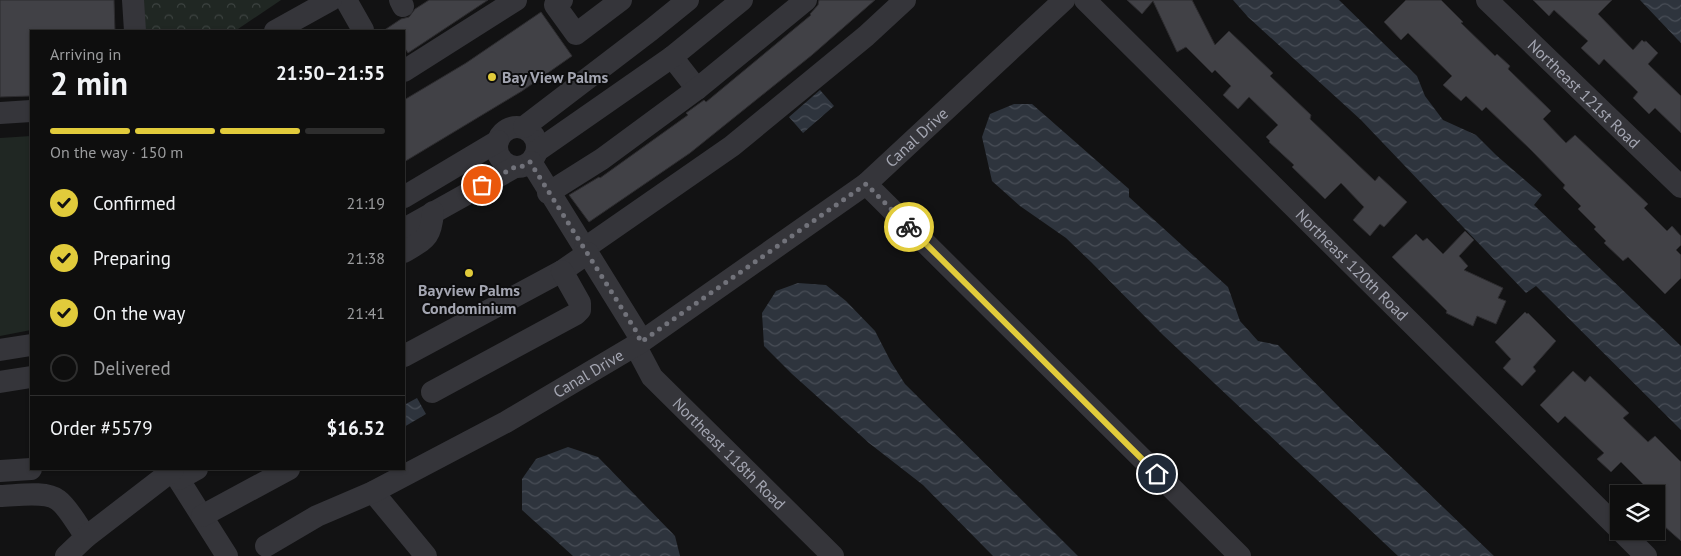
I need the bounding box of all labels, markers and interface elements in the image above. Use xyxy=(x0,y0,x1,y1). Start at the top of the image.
street label: Northeast 121st Road xyxy=(1524,35,1645,152)
text: Arriving in xyxy=(50,44,121,64)
text: 21:50–21:55 xyxy=(276,61,385,85)
text: 2 min xyxy=(50,62,128,104)
place label: Bay View Palms xyxy=(502,67,608,87)
marker: Bay View Palms xyxy=(486,71,498,83)
street label: Canal Drive xyxy=(881,103,952,171)
text: On the way · 150 m xyxy=(50,142,183,162)
pin xyxy=(461,164,503,206)
icon: bag xyxy=(468,171,496,199)
icon: check xyxy=(50,189,78,217)
text: Confirmed xyxy=(93,191,176,215)
text: 21:19 xyxy=(347,193,385,213)
courier xyxy=(884,202,934,252)
street label: Northeast 120th Road xyxy=(1292,205,1413,325)
icon: bike xyxy=(895,213,923,241)
icon: check xyxy=(50,244,78,272)
text: Preparing xyxy=(93,246,171,270)
text: 21:38 xyxy=(347,248,385,268)
marker: Bayview Palms Condominium xyxy=(463,267,475,279)
place label: Bayview Palms Condominium xyxy=(418,280,520,318)
icon: check xyxy=(50,299,78,327)
text: On the way xyxy=(93,301,185,325)
text: 21:41 xyxy=(347,303,385,323)
street label: Canal Drive xyxy=(549,345,627,402)
text: Delivered xyxy=(93,356,171,380)
street label: Northeast 118th Road xyxy=(669,393,790,514)
text: Order #5579 xyxy=(50,416,153,440)
text: $16.52 xyxy=(326,416,385,440)
pin xyxy=(1136,453,1178,495)
icon: home xyxy=(1143,460,1171,488)
map controls xyxy=(1610,485,1665,540)
button: layers xyxy=(1610,485,1665,540)

